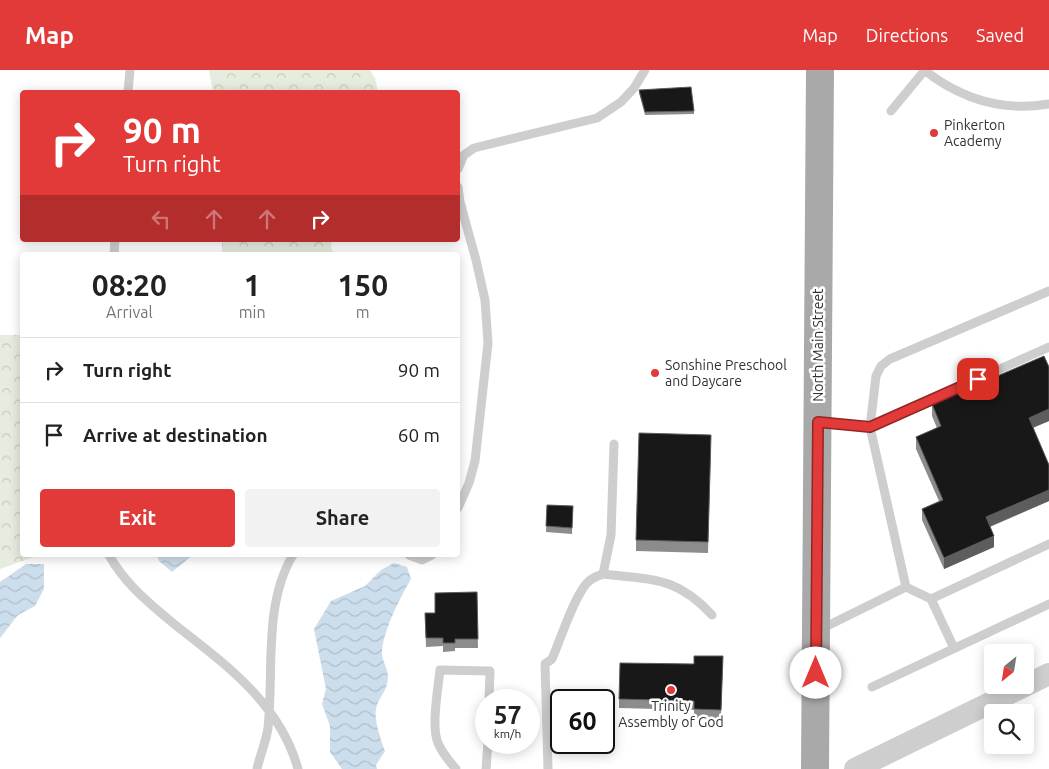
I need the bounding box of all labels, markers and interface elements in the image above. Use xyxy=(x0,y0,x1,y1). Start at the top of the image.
text: Map xyxy=(25,22,74,49)
text: Map xyxy=(802,25,838,45)
text: Directions xyxy=(866,25,948,45)
text: Saved xyxy=(976,25,1024,45)
icon: right xyxy=(40,110,105,175)
text: 90 m xyxy=(123,110,201,150)
place label: Pinkerton Academy xyxy=(944,117,1005,149)
marker: Pinkerton Academy xyxy=(928,127,940,139)
text: Turn right xyxy=(123,151,221,176)
icon: left xyxy=(147,205,175,233)
icon: ahead xyxy=(200,205,228,233)
icon: ahead xyxy=(253,205,281,233)
icon: right xyxy=(306,205,334,233)
text: 08:20 xyxy=(92,268,167,302)
text: 1 xyxy=(244,268,261,302)
text: 150 xyxy=(337,268,388,302)
street label: North Main Street xyxy=(810,288,826,402)
text: Arrival xyxy=(106,303,153,321)
text: min xyxy=(239,303,266,321)
text: m xyxy=(356,303,370,321)
icon: right xyxy=(40,356,68,384)
place label: Sonshine Preschool and Daycare xyxy=(665,357,787,389)
pin xyxy=(957,358,999,400)
text: Turn right xyxy=(83,359,171,381)
text: 90 m xyxy=(398,359,440,381)
icon: arrive xyxy=(964,365,992,393)
marker: Sonshine Preschool and Daycare xyxy=(649,367,661,379)
icon: arrive xyxy=(40,421,68,449)
text: Arrive at destination xyxy=(83,424,268,446)
text: 60 m xyxy=(398,424,440,446)
button: Exit xyxy=(40,489,235,547)
button: Share xyxy=(245,489,440,547)
north arrow xyxy=(984,644,1034,694)
map controls xyxy=(984,644,1034,754)
position arrow xyxy=(789,646,841,698)
marker: Trinity Assembly of God xyxy=(665,684,677,696)
speed limit sign: 60 xyxy=(550,689,615,754)
place label: Trinity Assembly of God xyxy=(618,698,724,730)
text: 57 xyxy=(493,701,522,729)
button: search xyxy=(984,704,1034,754)
text: km/h xyxy=(494,727,521,740)

